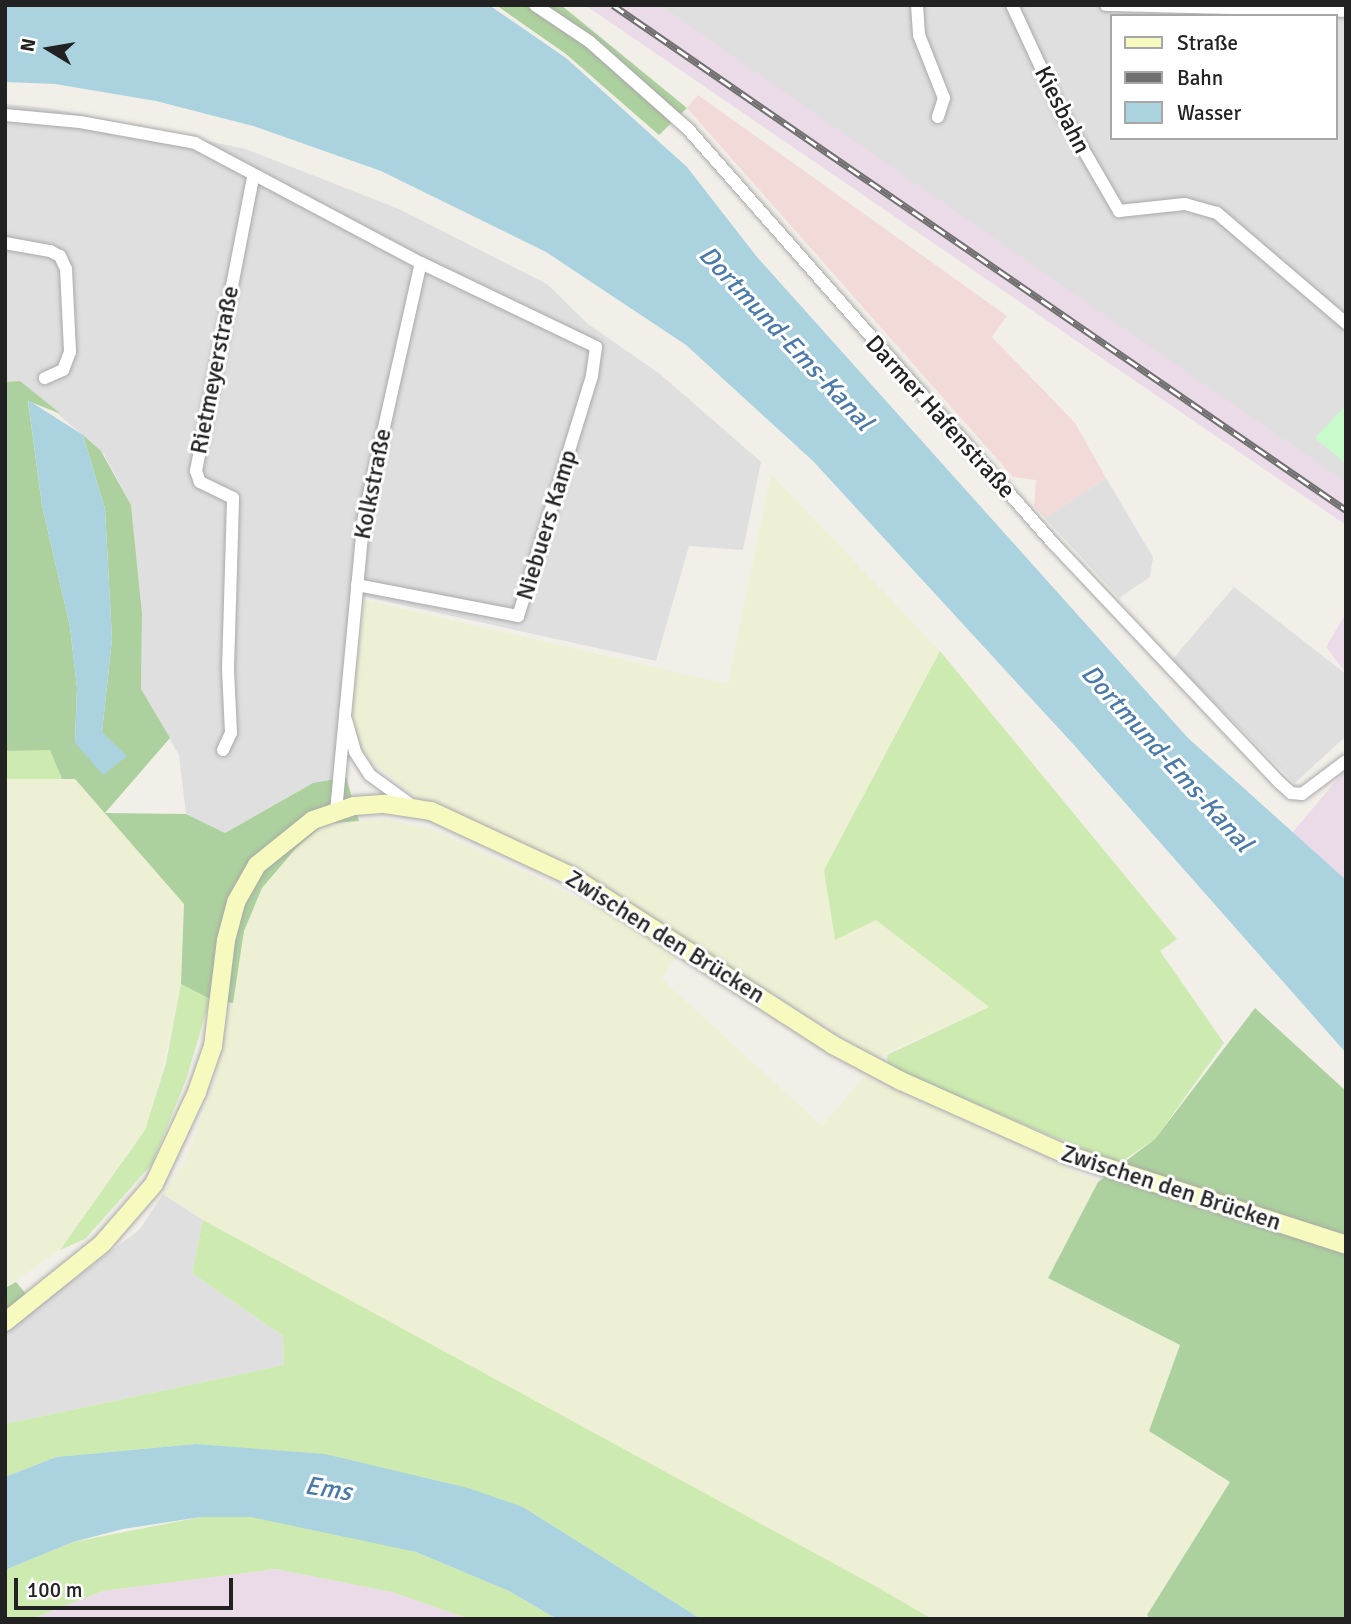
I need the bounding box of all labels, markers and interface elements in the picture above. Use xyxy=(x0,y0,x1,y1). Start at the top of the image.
north arrow xyxy=(14,14,84,84)
legend xyxy=(1110,14,1337,140)
text: Straße xyxy=(1177,30,1238,56)
text: N xyxy=(15,36,41,54)
street label: Kiesbahn xyxy=(1028,61,1096,159)
text: Bahn xyxy=(1177,65,1223,91)
text: Wasser xyxy=(1177,100,1241,126)
water label: Dortmund-Ems-Kanal xyxy=(691,240,879,438)
street label: Rietmeyerstraße xyxy=(185,283,245,457)
street label: Darmer Hafenstraße xyxy=(859,329,1021,505)
street label: Kolkstraße xyxy=(348,426,398,542)
street label: Niebuers Kamp xyxy=(510,446,584,604)
water label: Dortmund-Ems-Kanal xyxy=(1074,659,1258,859)
street label: Zwischen den Brücken xyxy=(560,864,770,1010)
street label: Zwischen den Brücken xyxy=(1058,1139,1284,1237)
water label: Ems xyxy=(302,1471,354,1509)
scale bar xyxy=(18,1564,236,1608)
text: 100 m xyxy=(27,1577,82,1603)

